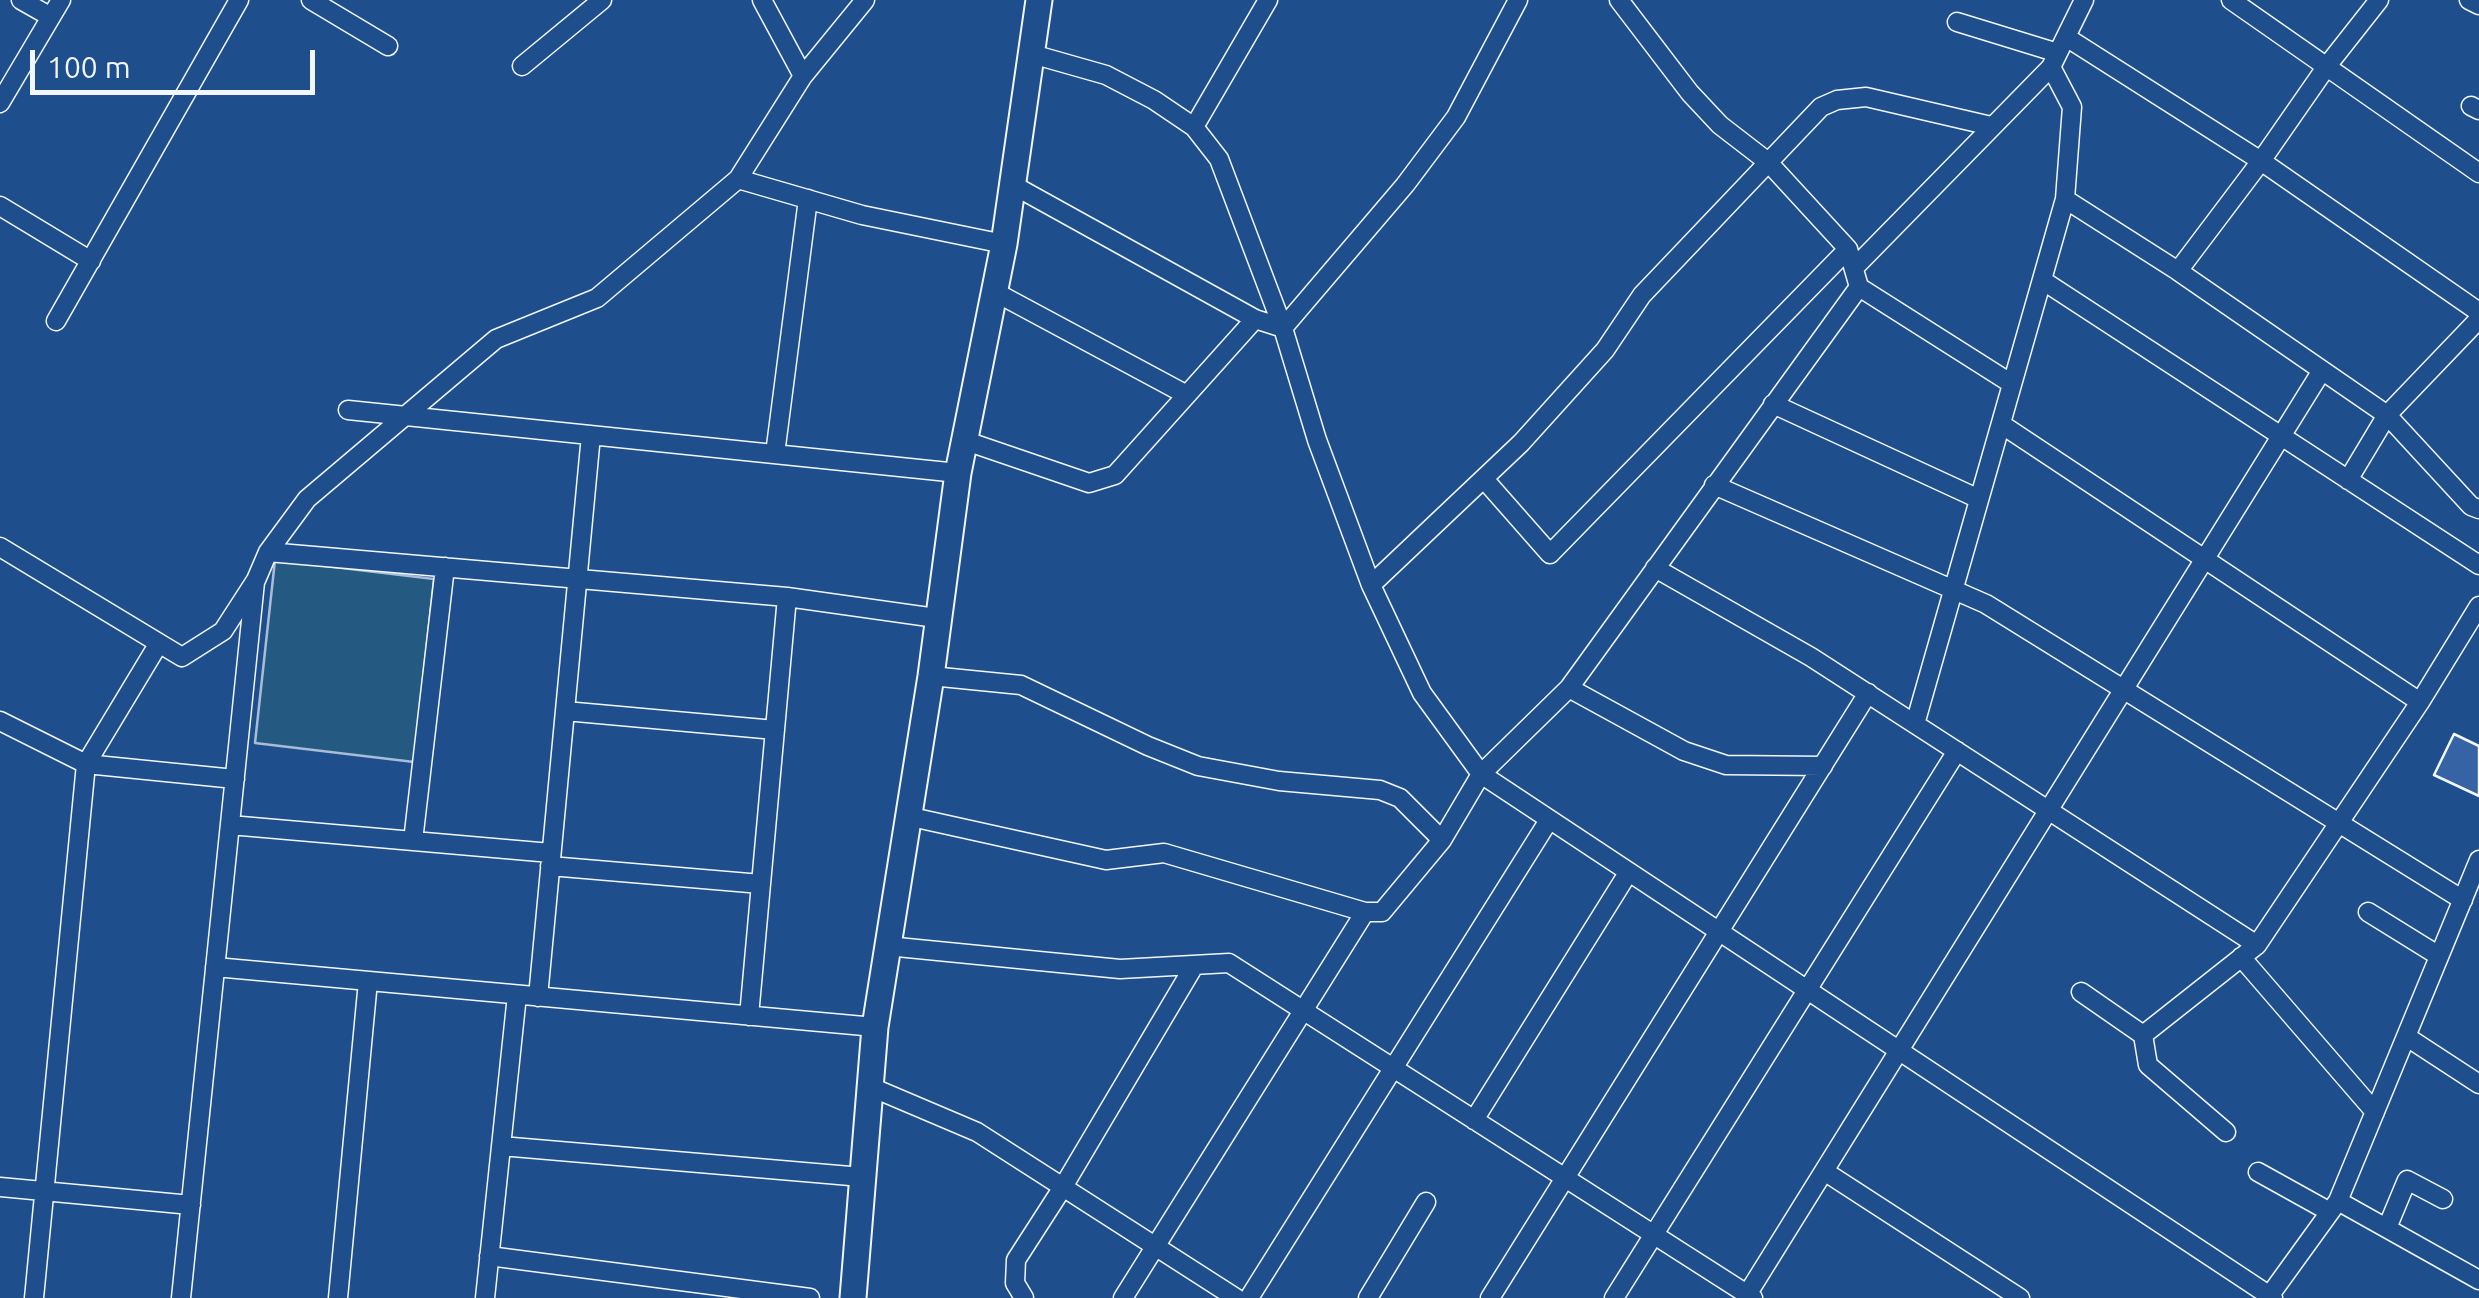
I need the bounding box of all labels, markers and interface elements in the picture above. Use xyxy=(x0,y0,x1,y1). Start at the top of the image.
scale bar xyxy=(35,30,320,92)
text: 100 m xyxy=(47,50,131,84)

